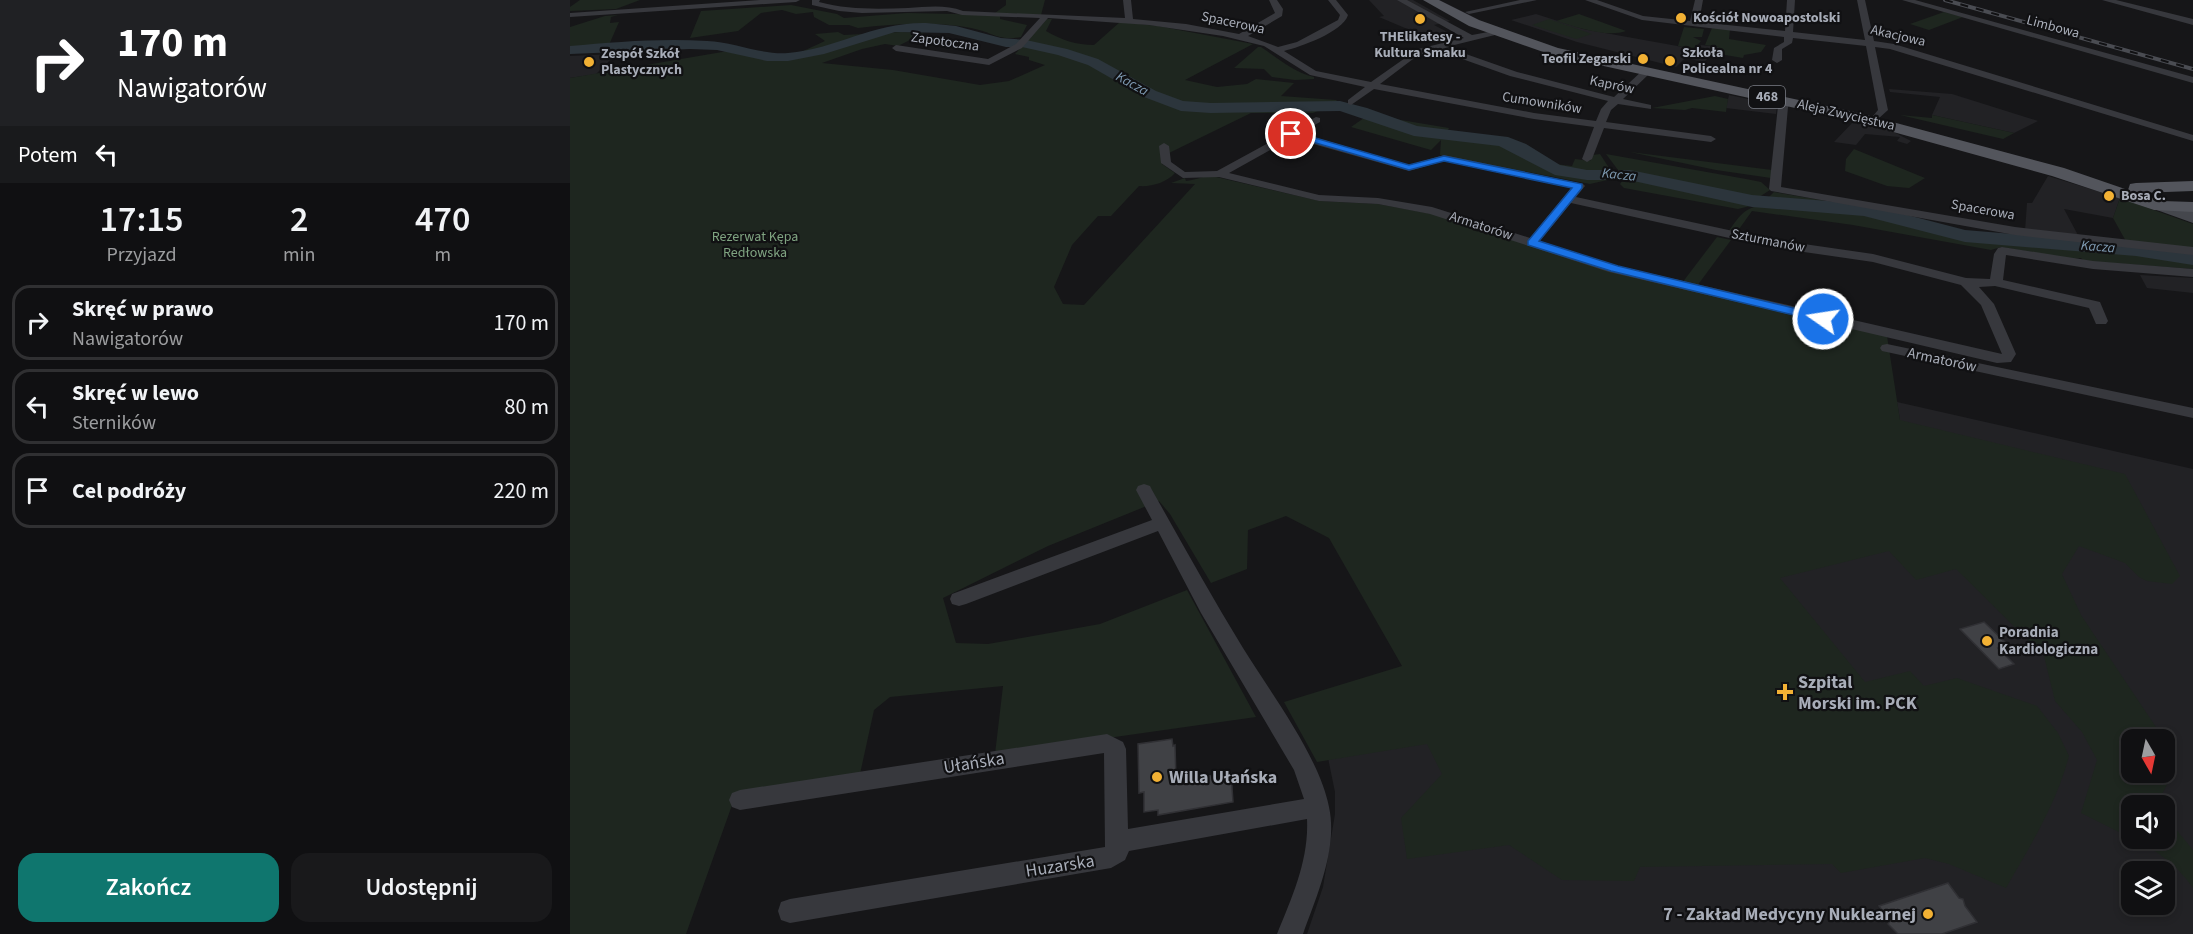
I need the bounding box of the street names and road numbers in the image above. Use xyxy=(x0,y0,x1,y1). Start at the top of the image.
street label: Spacerowa xyxy=(1199,7,1267,39)
street label: Limbowa xyxy=(2024,10,2082,44)
street label: Akacjowa xyxy=(1869,20,1927,52)
street label: Zapotoczna xyxy=(910,27,980,57)
street label: Kaprów xyxy=(1588,71,1636,99)
road number: 468 xyxy=(1749,86,1785,108)
street label: Cumowników xyxy=(1501,87,1583,119)
street label: Aleja Zwycięstwa xyxy=(1795,94,1897,136)
street label: Spacerowa xyxy=(1950,195,2016,225)
street label: Armatorów xyxy=(1447,206,1515,246)
street label: Szturmanów xyxy=(1729,224,1807,258)
street label: Armatorów xyxy=(1906,342,1979,378)
street label: Ułańska xyxy=(942,746,1006,780)
street label: Huzarska xyxy=(1024,848,1096,884)

